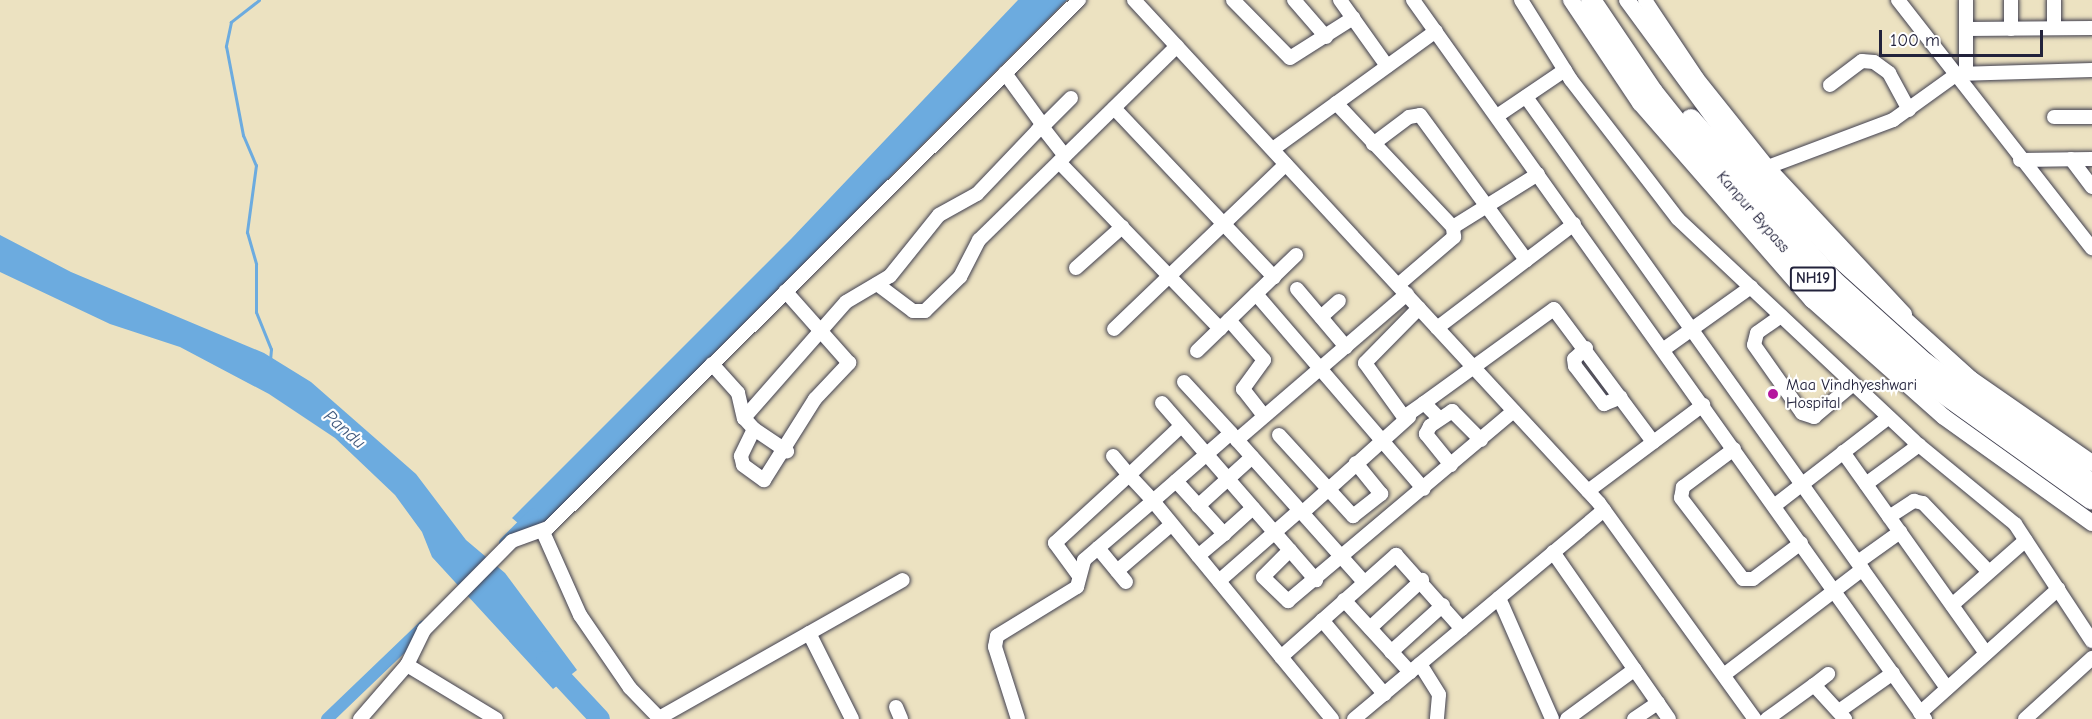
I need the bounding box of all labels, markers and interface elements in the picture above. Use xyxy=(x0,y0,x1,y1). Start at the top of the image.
scale bar xyxy=(1882,18,2046,56)
text: 100 m xyxy=(1890,30,1940,51)
street label: Kanpur Bypass xyxy=(1712,167,1794,257)
road number: NH19 xyxy=(1789,267,1837,291)
place label: Maa Vindhyeshwari Hospital xyxy=(1786,375,1917,413)
marker: Maa Vindhyeshwari Hospital xyxy=(1764,385,1782,403)
water label: Pandu xyxy=(319,406,369,454)

